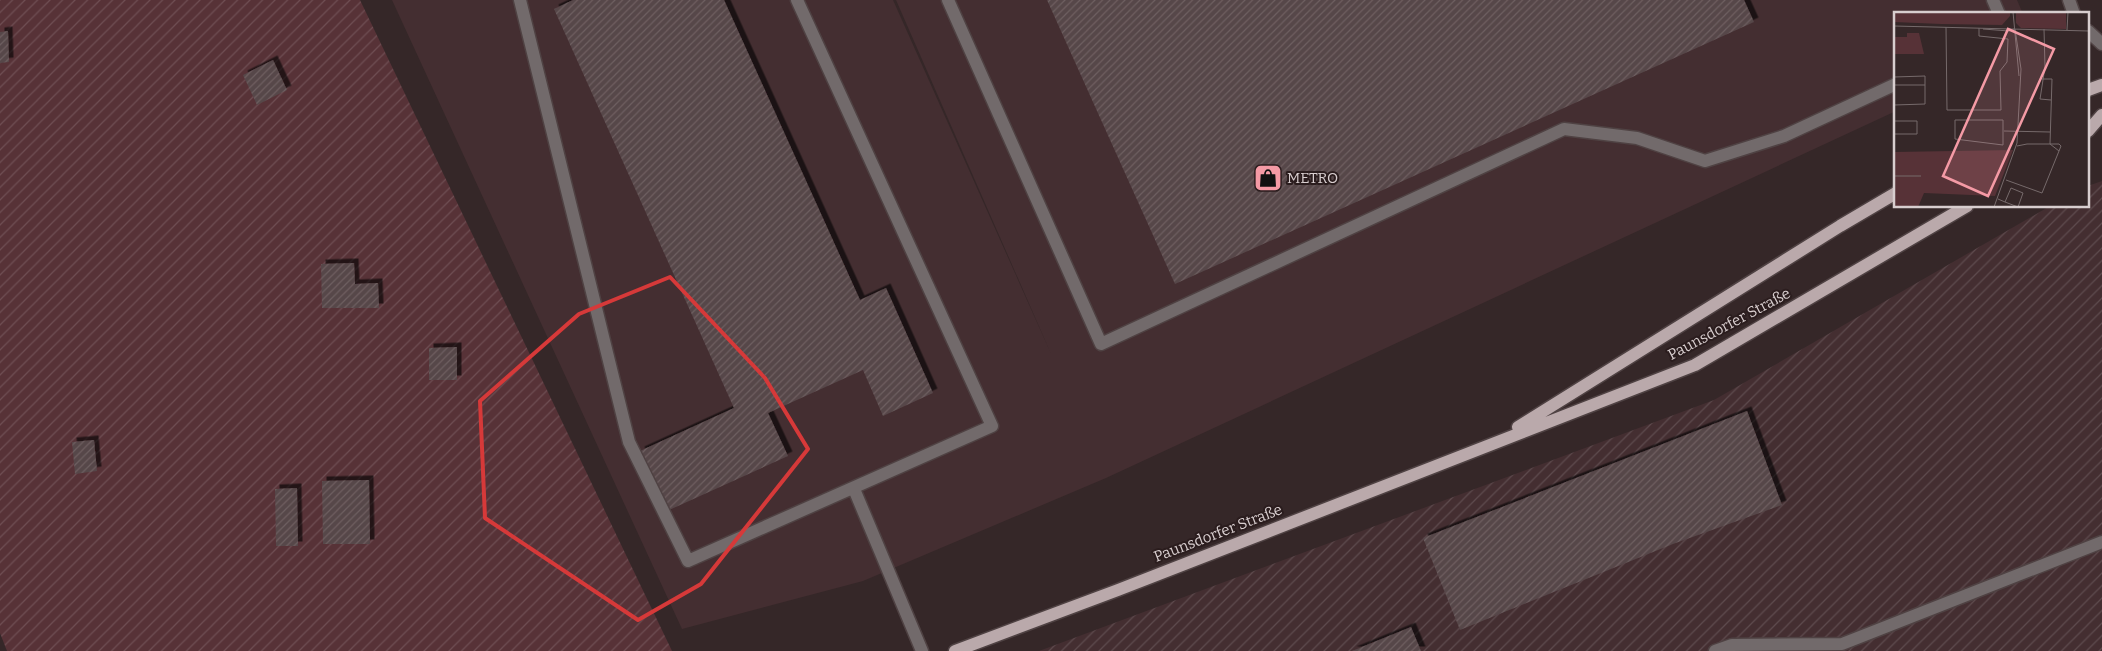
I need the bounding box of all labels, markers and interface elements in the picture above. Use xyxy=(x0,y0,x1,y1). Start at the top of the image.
inset map xyxy=(1894,12,2090,208)
shop icon: METRO xyxy=(1253,163,1283,193)
place label: METRO xyxy=(1287,169,1338,187)
street label: Paunsdorfer Straße xyxy=(1665,284,1793,364)
street label: Paunsdorfer Straße xyxy=(1151,500,1285,566)

